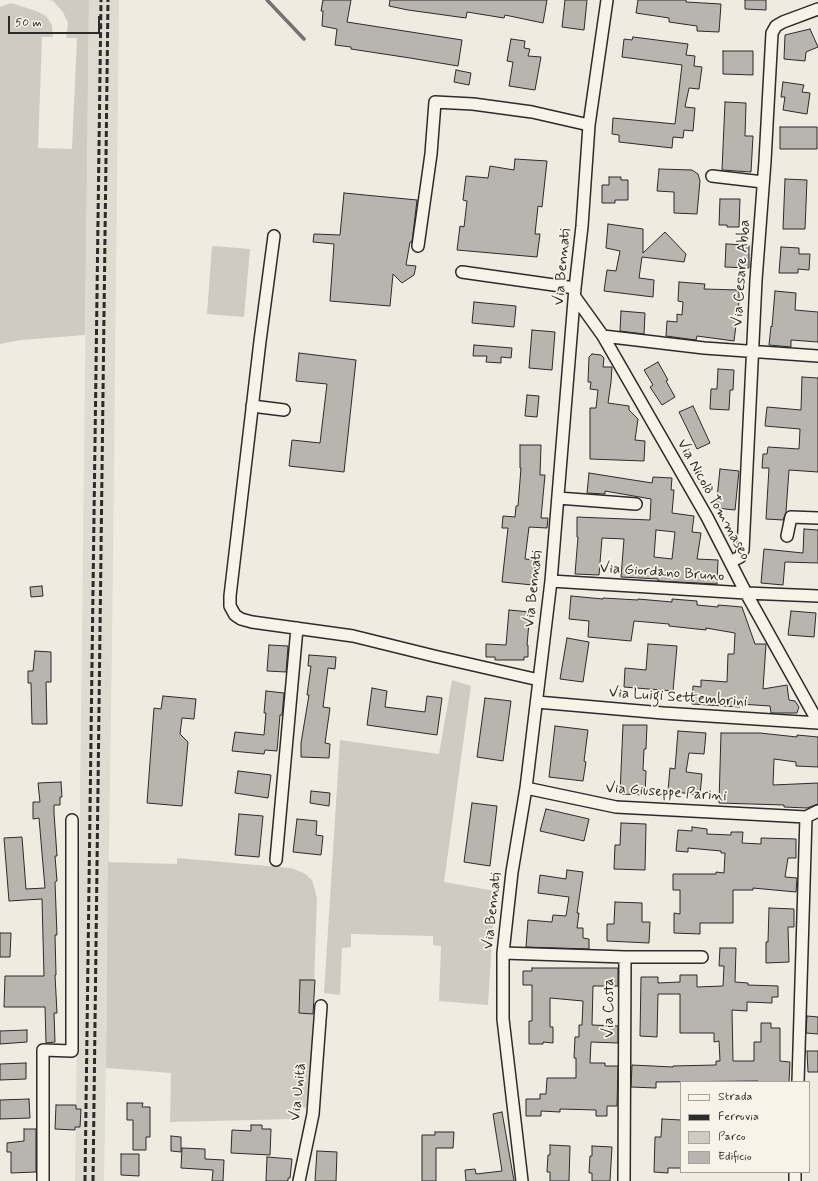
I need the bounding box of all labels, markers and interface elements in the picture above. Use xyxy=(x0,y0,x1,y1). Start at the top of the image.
scale bar xyxy=(10,8,102,34)
text: 50 m xyxy=(15,15,42,31)
street label: Via Cesare Abba xyxy=(729,219,755,327)
street label: Via Bennati xyxy=(551,228,575,306)
street label: Via Nicolò Tommaseo xyxy=(672,436,754,564)
street label: Via Bennati xyxy=(521,550,547,628)
street label: Via Giordano Bruno xyxy=(599,560,725,586)
street label: Via Luigi Settembrini xyxy=(608,684,748,712)
street label: Via Giuseppe Parini xyxy=(605,780,727,806)
street label: Via Bennati xyxy=(480,872,506,950)
street label: Via Costa xyxy=(601,978,619,1038)
street label: Via Unità xyxy=(287,1062,311,1122)
legend xyxy=(680,1081,810,1173)
text: Strada xyxy=(718,1089,752,1105)
text: Ferrovia xyxy=(718,1109,759,1125)
text: Parco xyxy=(718,1129,746,1145)
text: Edificio xyxy=(718,1149,752,1165)

